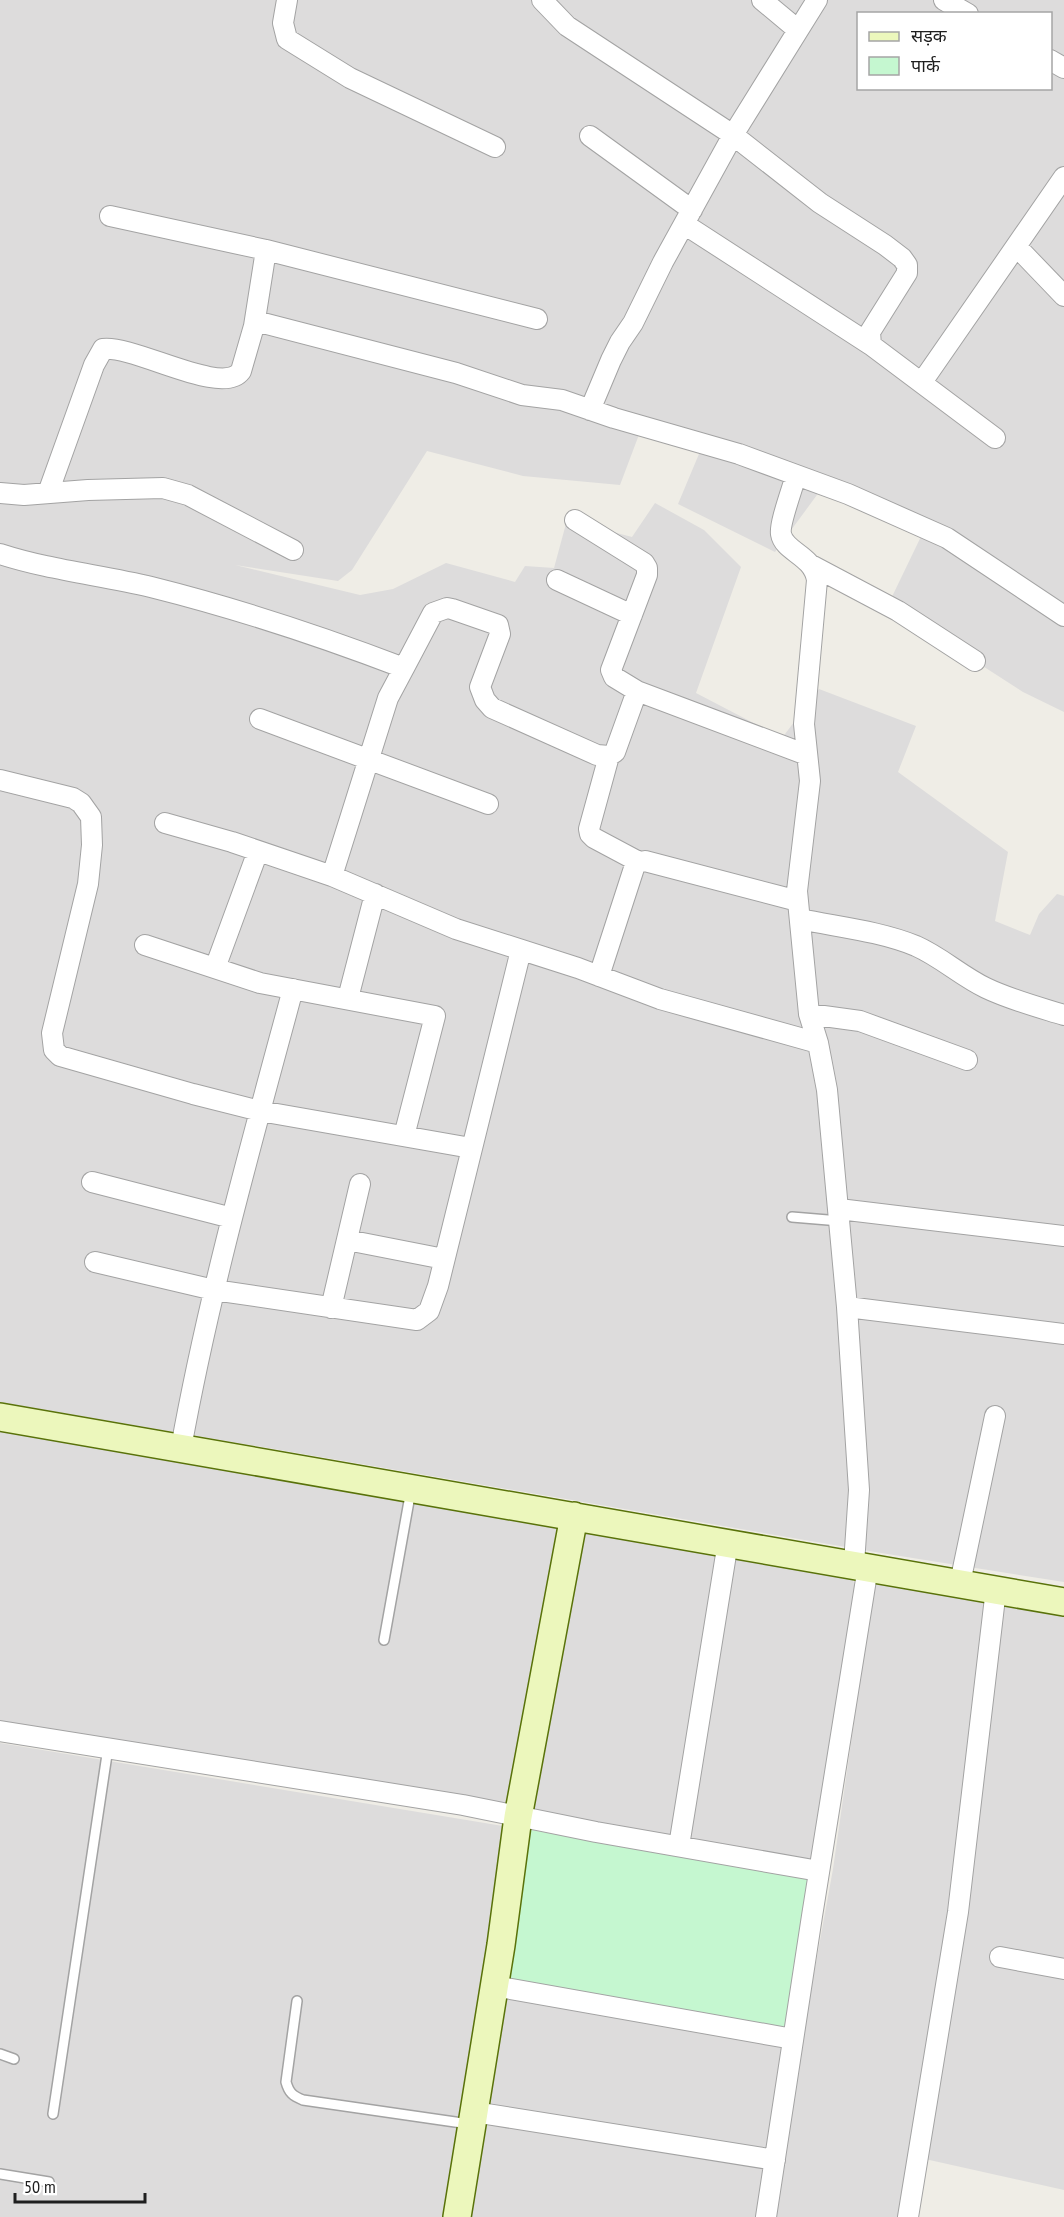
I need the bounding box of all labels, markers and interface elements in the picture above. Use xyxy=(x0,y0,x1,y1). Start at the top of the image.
legend xyxy=(857,12,1052,90)
text: सड़क xyxy=(911,24,948,47)
text: पार्क xyxy=(911,54,941,77)
scale bar xyxy=(15,2166,146,2204)
text: 50 m xyxy=(24,2175,56,2198)

